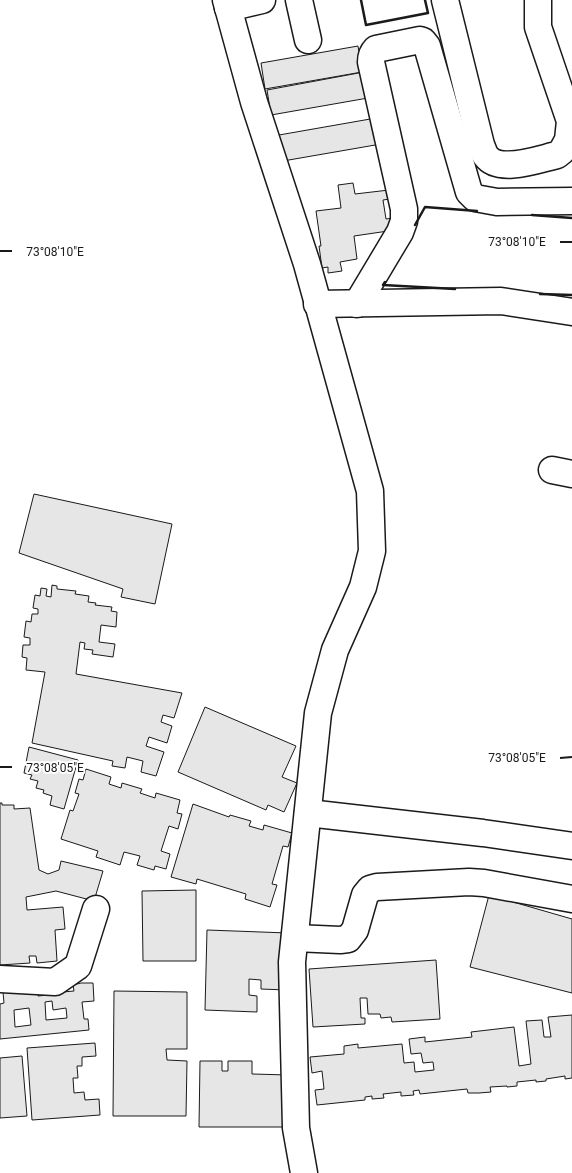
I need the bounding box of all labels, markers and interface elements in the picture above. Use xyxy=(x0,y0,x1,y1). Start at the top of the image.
text: 73°08'10"E xyxy=(488,235,546,249)
text: 73°08'10"E xyxy=(26,245,84,259)
text: 73°08'05"E xyxy=(488,751,546,765)
text: 73°08'05"E xyxy=(26,761,84,775)

